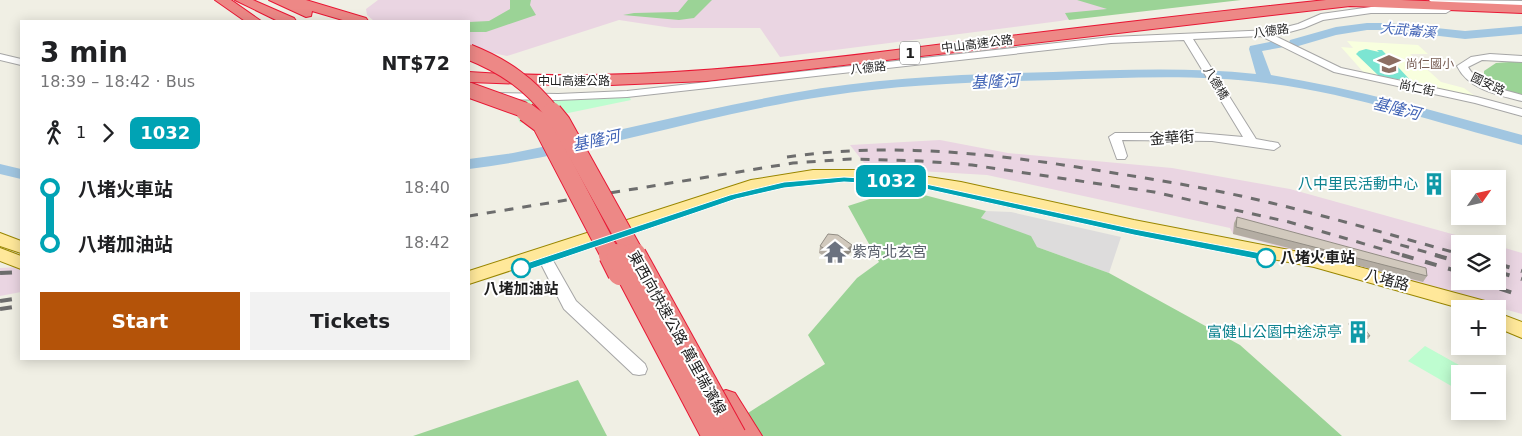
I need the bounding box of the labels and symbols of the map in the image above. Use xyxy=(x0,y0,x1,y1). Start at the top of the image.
water label: 大武崙溪 xyxy=(1379,20,1439,41)
street label: 八德路 xyxy=(1252,22,1290,40)
street label: 中山高速公路 xyxy=(940,33,1014,55)
road number: 1 xyxy=(900,42,920,64)
school or university icon: 尚仁國小 xyxy=(1376,51,1402,77)
place label: 尚仁國小 xyxy=(1406,57,1454,71)
street label: 八德路 xyxy=(849,59,887,77)
street label: 八德橋 xyxy=(1201,64,1231,102)
street label: 國安路 xyxy=(1469,70,1507,98)
water label: 基隆河 xyxy=(971,71,1022,92)
street label: 中山高速公路 xyxy=(538,74,610,88)
street label: 尚仁街 xyxy=(1398,77,1436,99)
water label: 基隆河 xyxy=(1371,93,1425,124)
water label: 基隆河 xyxy=(571,126,624,155)
street label: 金華街 xyxy=(1149,127,1195,149)
line badge: 1032 xyxy=(856,165,926,197)
north arrow xyxy=(1451,170,1506,225)
building icon: 八中里民活動中心 xyxy=(1421,171,1447,197)
place label: 八中里民活動中心 xyxy=(1298,175,1418,193)
temple icon: 紫宵北玄宮 xyxy=(822,239,848,265)
place label: 紫宵北玄宮 xyxy=(852,243,927,261)
street label: 東西向快速公路 萬里瑞濱線 xyxy=(624,248,730,418)
marker: 八堵火車站 xyxy=(1256,248,1276,268)
place label: 八堵火車站 xyxy=(1280,249,1355,267)
marker: 八堵加油站 xyxy=(511,258,531,278)
street label: 八堵路 xyxy=(1363,265,1411,295)
place label: 八堵加油站 xyxy=(483,280,559,298)
building icon: 富健山公園中途涼亭 xyxy=(1345,319,1371,345)
place label: 富健山公園中途涼亭 xyxy=(1207,323,1342,341)

